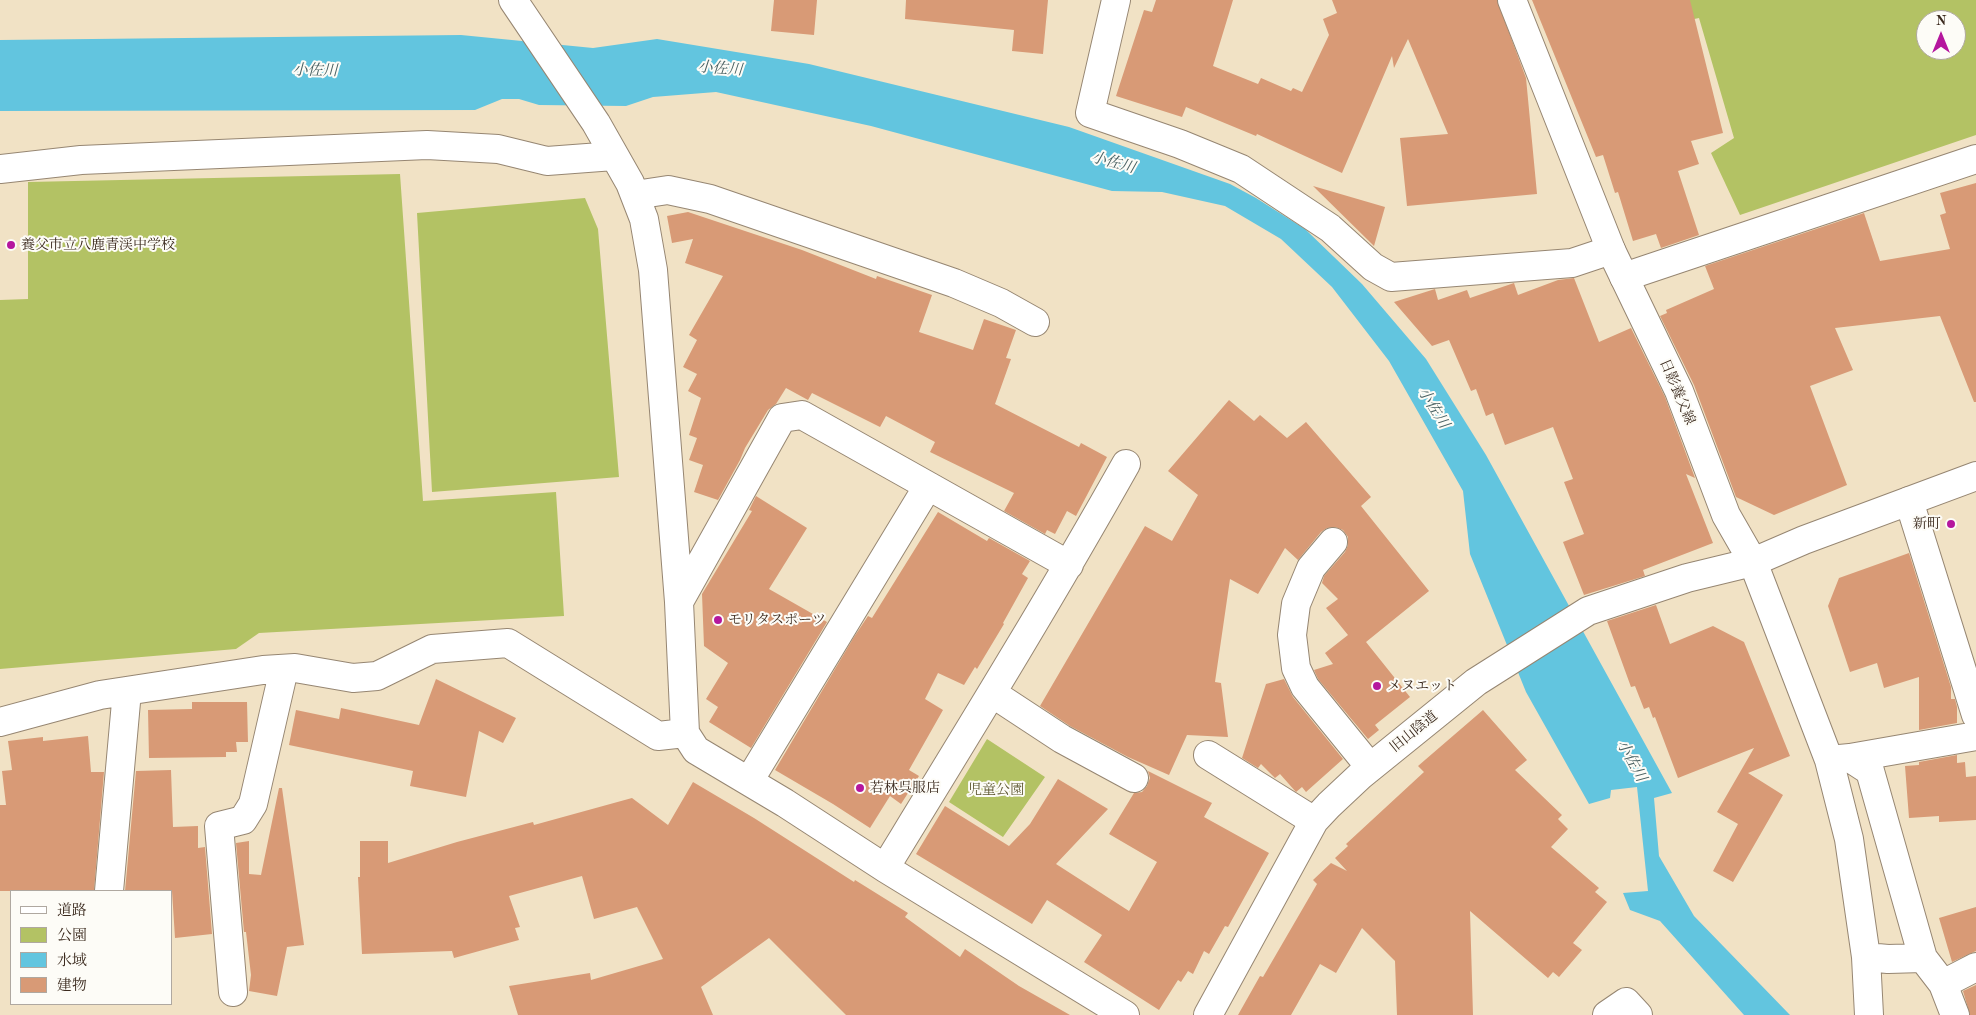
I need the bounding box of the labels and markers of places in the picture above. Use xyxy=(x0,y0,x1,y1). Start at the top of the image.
place label: 養父市立八鹿青渓中学校 xyxy=(21,237,175,253)
marker: 養父市立八鹿青渓中学校 xyxy=(5,239,17,251)
place label: 新町 xyxy=(1913,516,1941,532)
marker: 新町 xyxy=(1945,518,1957,530)
place label: モリタスポーツ xyxy=(728,612,826,628)
marker: モリタスポーツ xyxy=(712,614,724,626)
place label: メヌエット xyxy=(1387,678,1457,694)
marker: メヌエット xyxy=(1371,680,1383,692)
place label: 若林呉服店 xyxy=(870,780,940,796)
marker: 若林呉服店 xyxy=(854,782,866,794)

